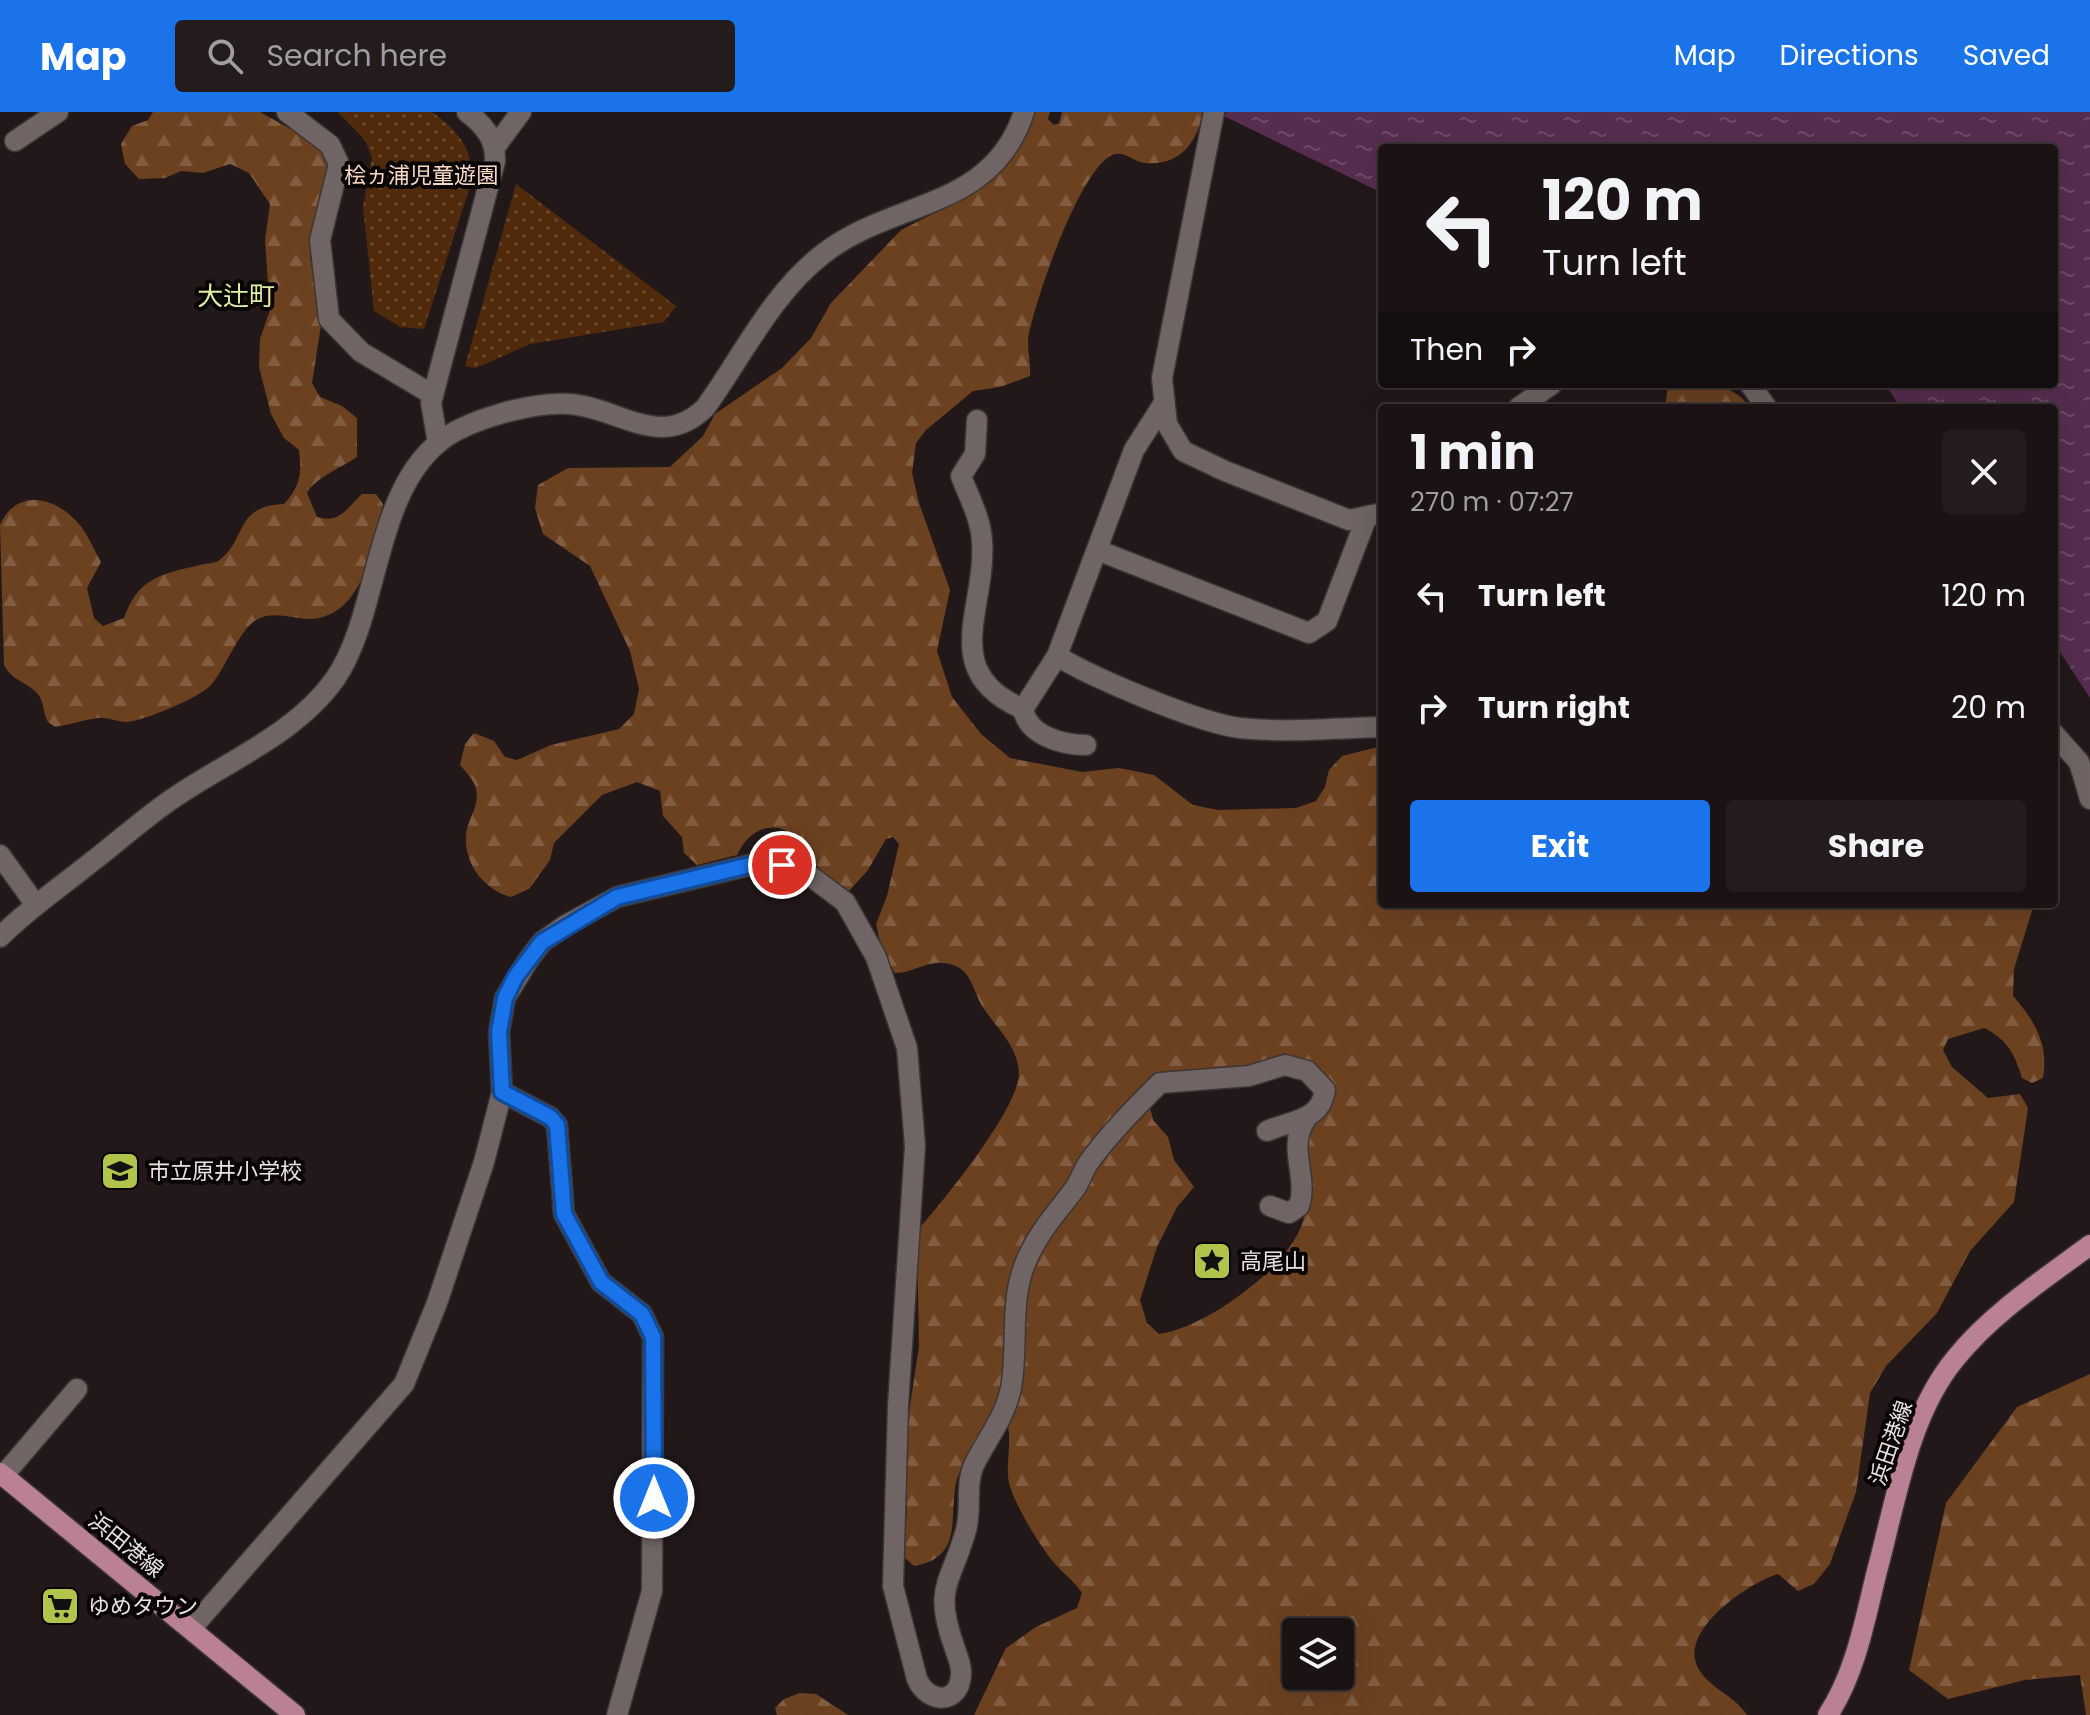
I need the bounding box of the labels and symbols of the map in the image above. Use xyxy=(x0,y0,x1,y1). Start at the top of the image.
park label: 桧ヵ浦児童遊園 xyxy=(344,160,498,191)
district label: 大辻町 xyxy=(197,278,275,314)
pin xyxy=(748,831,816,899)
school or university icon: 市立原井小学校 xyxy=(99,1150,141,1192)
place label: 市立原井小学校 xyxy=(148,1156,302,1187)
place icon: 高尾山 xyxy=(1191,1240,1233,1282)
place label: 高尾山 xyxy=(1240,1246,1306,1277)
street label: 浜田港線 xyxy=(1862,1396,1920,1490)
position arrow xyxy=(612,1456,696,1540)
street label: 浜田港線 xyxy=(82,1505,170,1585)
supermarket icon: ゆめタウン xyxy=(39,1585,81,1627)
place label: ゆめタウン xyxy=(88,1591,198,1622)

